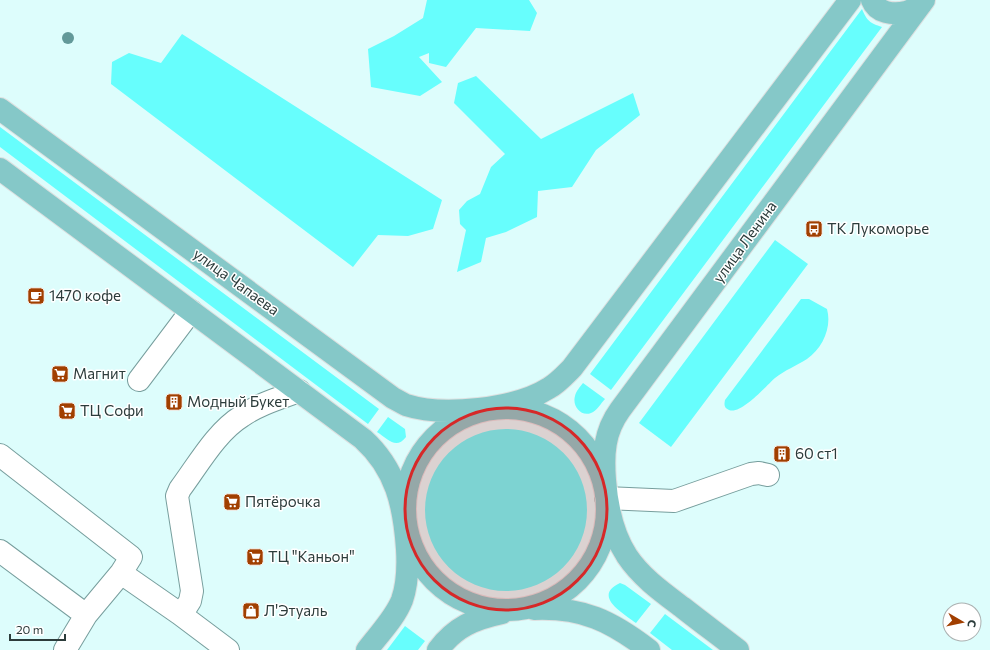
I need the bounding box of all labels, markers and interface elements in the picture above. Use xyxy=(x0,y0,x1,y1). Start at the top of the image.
street label: улица Ленина xyxy=(709,197,780,286)
bus stop icon: ТК Лукоморье xyxy=(804,219,824,239)
place label: ТК Лукоморье xyxy=(827,219,929,237)
street label: улица Чапаева xyxy=(190,244,283,318)
cafe icon: 1470 кофе xyxy=(26,286,46,306)
place label: 1470 кофе xyxy=(49,286,121,304)
supermarket icon: Магнит xyxy=(50,364,70,384)
place label: Магнит xyxy=(73,364,126,382)
building icon: Модный Букет xyxy=(164,392,184,412)
place label: Модный Букет xyxy=(187,392,289,410)
supermarket icon: ТЦ Софи xyxy=(57,401,77,421)
place label: ТЦ Софи xyxy=(80,401,144,419)
building icon: 60 ст1 xyxy=(772,444,792,464)
place label: 60 ст1 xyxy=(795,444,838,462)
supermarket icon: Пятёрочка xyxy=(222,492,242,512)
place label: Пятёрочка xyxy=(245,492,320,510)
supermarket icon: ТЦ "Каньон" xyxy=(245,547,265,567)
place label: ТЦ "Каньон" xyxy=(268,547,355,565)
shop icon: Л'Этуаль xyxy=(241,601,261,621)
place label: Л'Этуаль xyxy=(264,601,328,619)
north arrow xyxy=(942,602,982,642)
scale bar xyxy=(10,616,65,642)
text: С xyxy=(965,619,979,629)
text: 20 m xyxy=(16,622,43,636)

